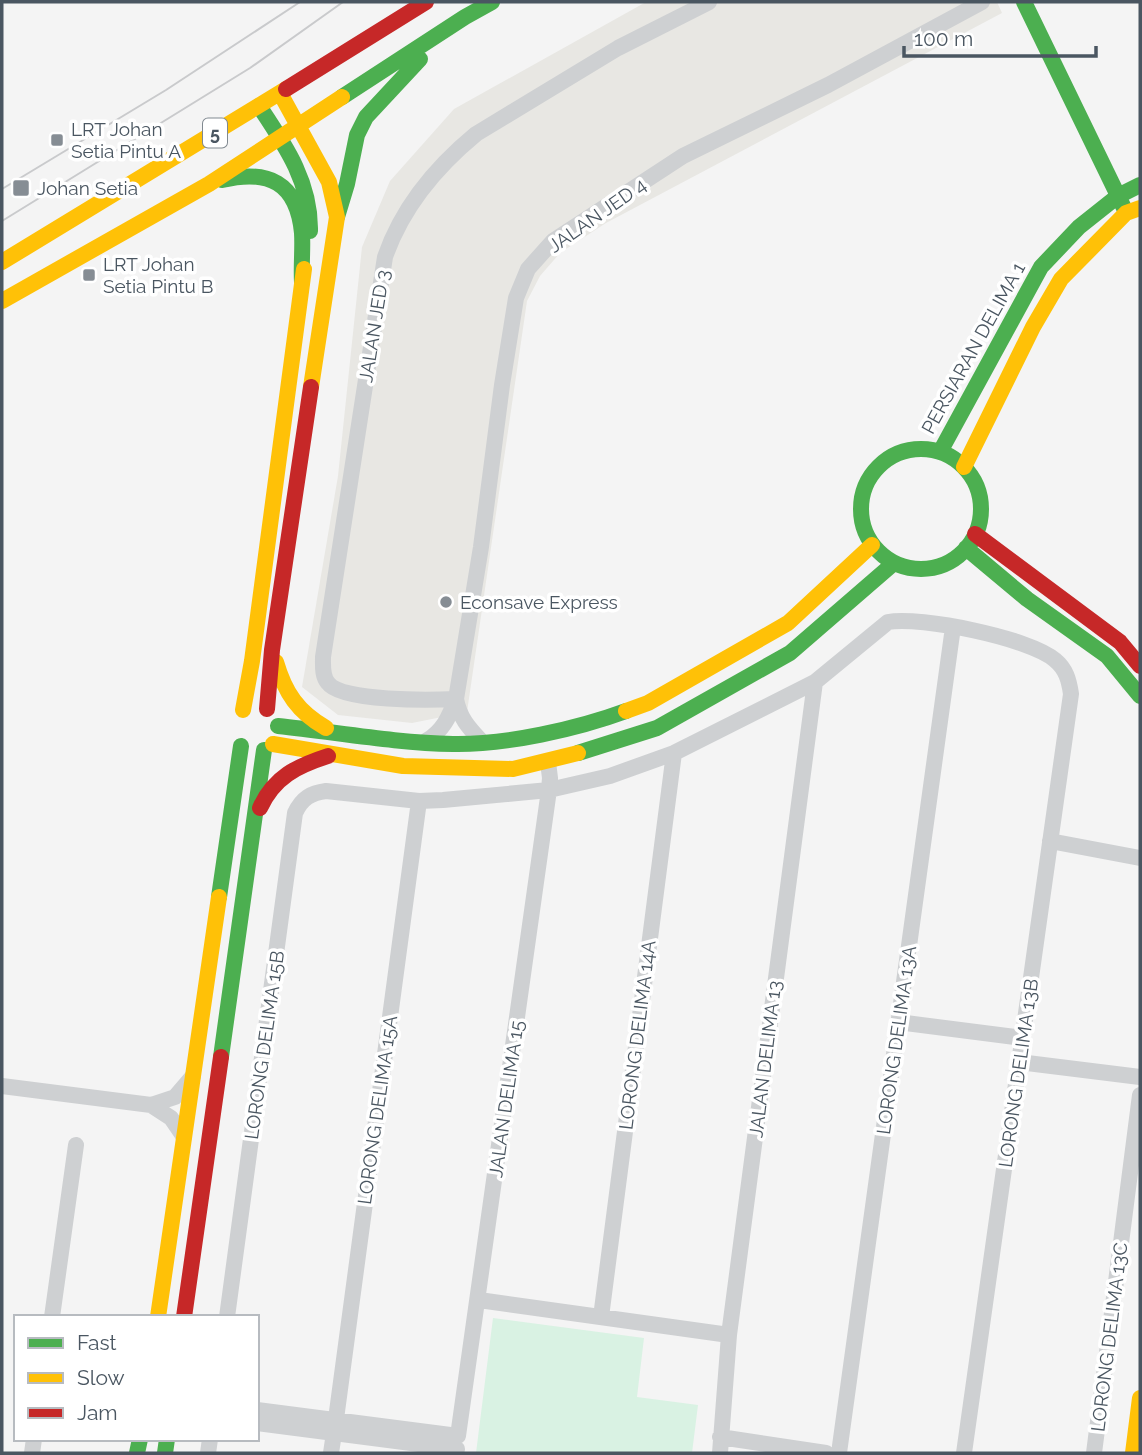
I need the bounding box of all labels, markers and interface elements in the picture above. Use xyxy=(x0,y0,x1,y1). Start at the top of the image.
scale bar xyxy=(904,14,1096,58)
text: 100 m xyxy=(914,26,973,51)
place label: LRT Johan Setia Pintu A xyxy=(71,118,181,162)
road number: 5 xyxy=(203,118,227,148)
marker: LRT Johan Setia Pintu A xyxy=(49,132,65,148)
street label: JALAN JED 4 xyxy=(544,173,650,257)
place label: Johan Setia xyxy=(37,177,138,199)
marker: Johan Setia xyxy=(11,178,31,198)
place label: LRT Johan Setia Pintu B xyxy=(103,253,213,297)
street label: PERSIARAN DELIMA 1 xyxy=(917,259,1029,437)
marker: LRT Johan Setia Pintu B xyxy=(81,267,97,283)
street label: JALAN JED 3 xyxy=(354,268,394,384)
place label: Econsave Express xyxy=(460,591,618,613)
marker: Econsave Express xyxy=(438,594,454,610)
street label: LORONG DELIMA 14A xyxy=(614,939,660,1131)
street label: LORONG DELIMA 13A xyxy=(872,944,920,1136)
street label: LORONG DELIMA 15B xyxy=(240,949,288,1141)
street label: LORONG DELIMA 13B xyxy=(994,977,1042,1169)
street label: JALAN DELIMA 13 xyxy=(744,979,786,1139)
street label: LORONG DELIMA 15A xyxy=(353,1014,401,1206)
street label: JALAN DELIMA 15 xyxy=(484,1019,528,1179)
street label: LORONG DELIMA 13C xyxy=(1086,1241,1132,1433)
legend xyxy=(14,1315,259,1441)
text: Fast xyxy=(77,1330,117,1355)
text: Slow xyxy=(77,1365,125,1390)
text: Jam xyxy=(77,1400,118,1425)

